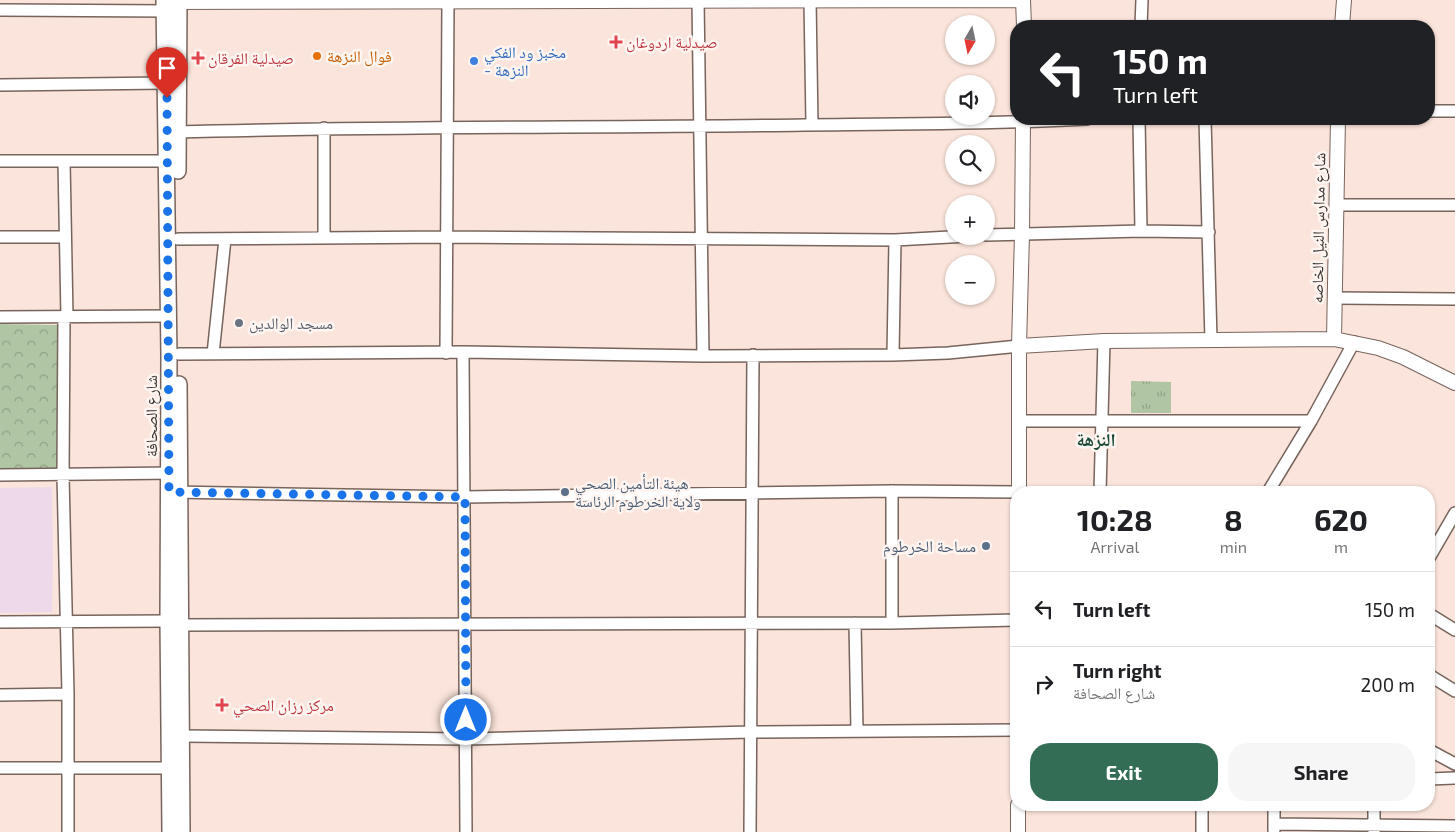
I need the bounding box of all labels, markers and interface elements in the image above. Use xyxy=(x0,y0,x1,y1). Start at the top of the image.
north arrow xyxy=(945,15,995,65)
map controls xyxy=(945,15,995,305)
place label: صيدلية اردوغان xyxy=(626,32,717,53)
marker: صيدلية اردوغان xyxy=(610,36,622,48)
text: 150 m xyxy=(1113,39,1208,81)
icon: left xyxy=(1030,40,1095,105)
place label: مخبز ود الفكي - النزهة xyxy=(484,42,566,80)
place label: فوال النزهة xyxy=(327,46,392,67)
pin xyxy=(146,47,188,98)
place label: صيدلية الفرقان xyxy=(208,48,294,69)
marker: فوال النزهة xyxy=(311,50,323,62)
marker: صيدلية الفرقان xyxy=(192,52,204,64)
icon: arrive xyxy=(153,54,181,82)
marker: مخبز ود الفكي - النزهة xyxy=(468,55,480,67)
button: sound xyxy=(945,75,995,125)
text: Turn left xyxy=(1113,81,1198,107)
button: search xyxy=(945,135,995,185)
street label: شارع مدارس النيل الخاصه xyxy=(1307,152,1330,304)
button: + xyxy=(945,195,995,245)
button: − xyxy=(945,255,995,305)
place label: مسجد الوالدين xyxy=(249,313,333,334)
marker: مسجد الوالدين xyxy=(233,317,245,329)
street label: شارع الصحافة xyxy=(141,375,162,457)
district label: النزهة xyxy=(1076,428,1116,450)
place label: هيئة التأمين الصحي ولاية الخرطوم الرئاسة xyxy=(575,473,701,512)
marker: هيئة التأمين الصحي ولاية الخرطوم الرئاسة xyxy=(559,486,571,498)
text: 10:28 xyxy=(1077,501,1153,537)
text: 8 xyxy=(1224,501,1243,537)
text: 620 xyxy=(1314,501,1368,537)
place label: مساحة الخرطوم xyxy=(883,536,976,557)
text: Arrival xyxy=(1090,537,1139,556)
text: min xyxy=(1220,537,1247,556)
text: m xyxy=(1334,537,1348,556)
marker: مساحة الخرطوم xyxy=(980,540,992,552)
icon: left xyxy=(1030,595,1058,623)
text: Turn left xyxy=(1073,598,1150,621)
text: 150 m xyxy=(1365,598,1415,621)
text: Turn right xyxy=(1073,659,1161,682)
icon: right xyxy=(1030,670,1058,698)
text: 200 m xyxy=(1361,673,1415,696)
text: شارع الصحافة xyxy=(1073,683,1155,702)
position arrow xyxy=(439,693,491,745)
place label: مركز رزان الصحي xyxy=(233,695,334,718)
marker: مركز رزان الصحي xyxy=(215,698,229,712)
button: Exit xyxy=(1030,743,1218,801)
button: Share xyxy=(1228,743,1415,801)

